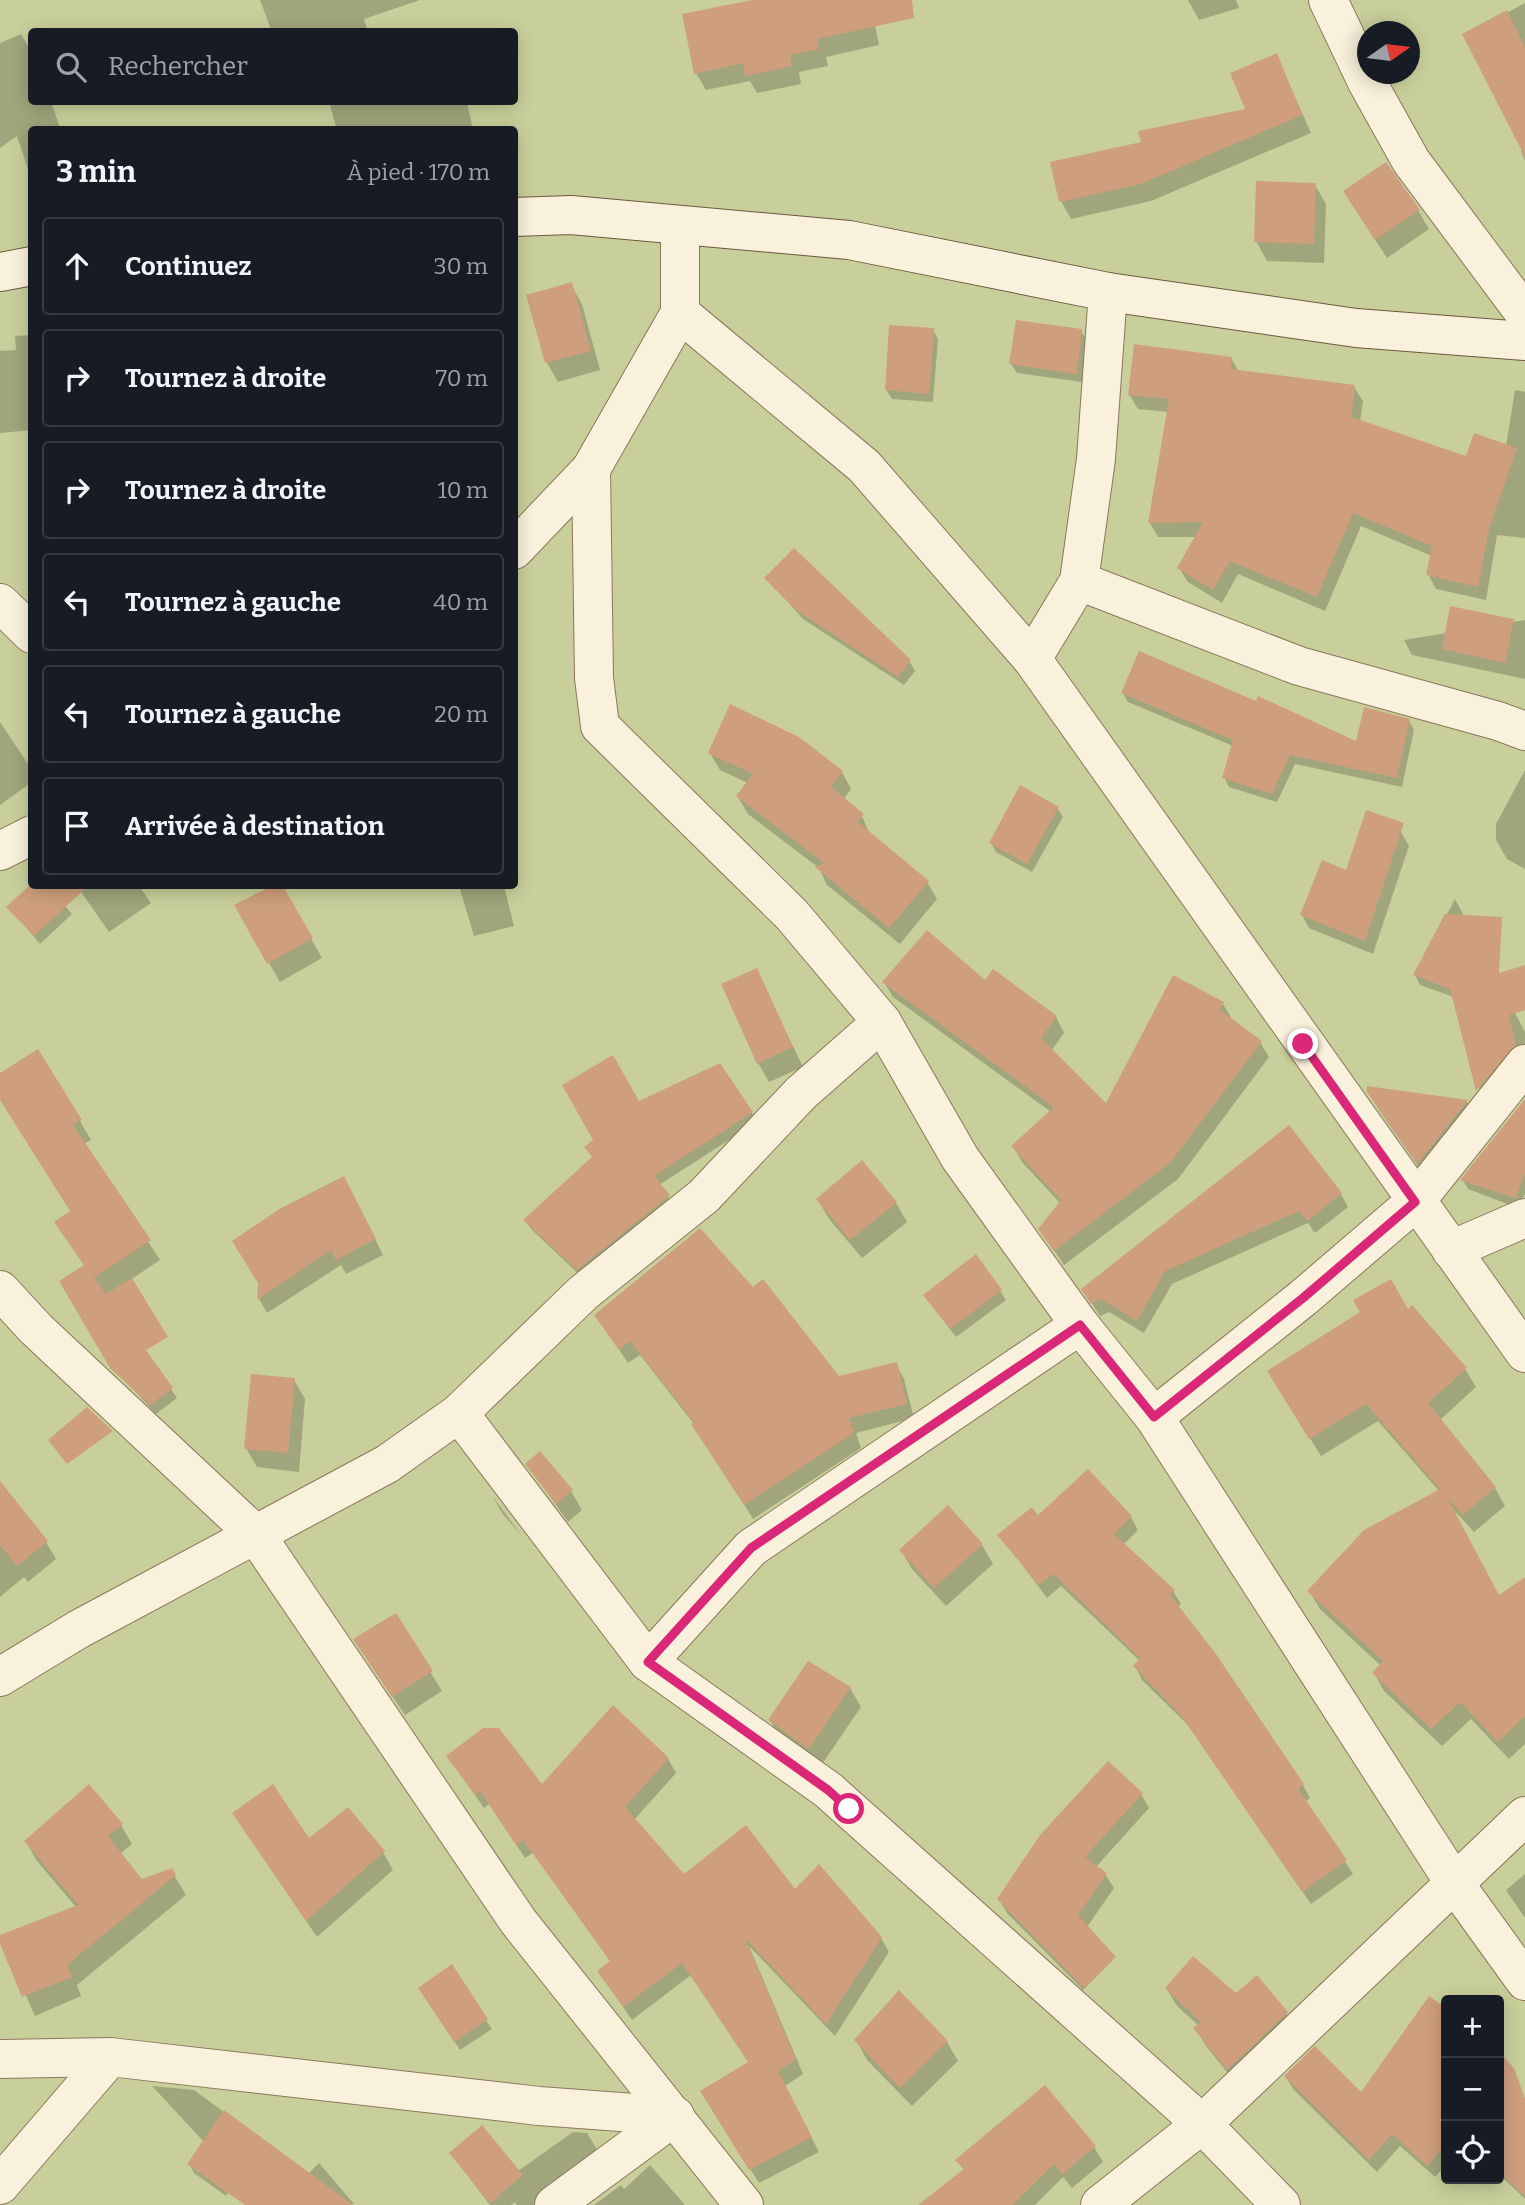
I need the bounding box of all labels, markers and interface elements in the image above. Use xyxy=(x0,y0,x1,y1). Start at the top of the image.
north arrow xyxy=(1357,21,1420,84)
search box xyxy=(28,28,518,105)
icon: search xyxy=(52,48,90,86)
text: Rechercher xyxy=(108,51,248,82)
text: 3 min xyxy=(56,154,136,190)
text: À pied · 170 m xyxy=(347,158,490,186)
icon: ahead xyxy=(58,247,96,285)
text: Continuez xyxy=(125,251,252,282)
text: 30 m xyxy=(434,252,488,280)
icon: right xyxy=(58,359,96,397)
text: Tournez à droite xyxy=(125,363,326,394)
text: 70 m xyxy=(436,364,488,392)
icon: right xyxy=(58,471,96,509)
text: Tournez à droite xyxy=(125,475,326,506)
text: 10 m xyxy=(437,476,488,504)
icon: left xyxy=(58,583,96,621)
text: Tournez à gauche xyxy=(125,587,341,618)
text: 40 m xyxy=(433,588,488,616)
icon: left xyxy=(58,695,96,733)
text: Tournez à gauche xyxy=(125,699,341,730)
text: 20 m xyxy=(434,700,488,728)
icon: arrive xyxy=(58,807,96,845)
text: Arrivée à destination xyxy=(125,811,384,842)
route end xyxy=(1287,1028,1318,1059)
route start xyxy=(833,1793,864,1824)
map controls xyxy=(1441,1995,1504,2184)
button: + xyxy=(1441,1995,1504,2058)
button: − xyxy=(1441,2058,1504,2121)
button: locate xyxy=(1441,2121,1504,2184)

